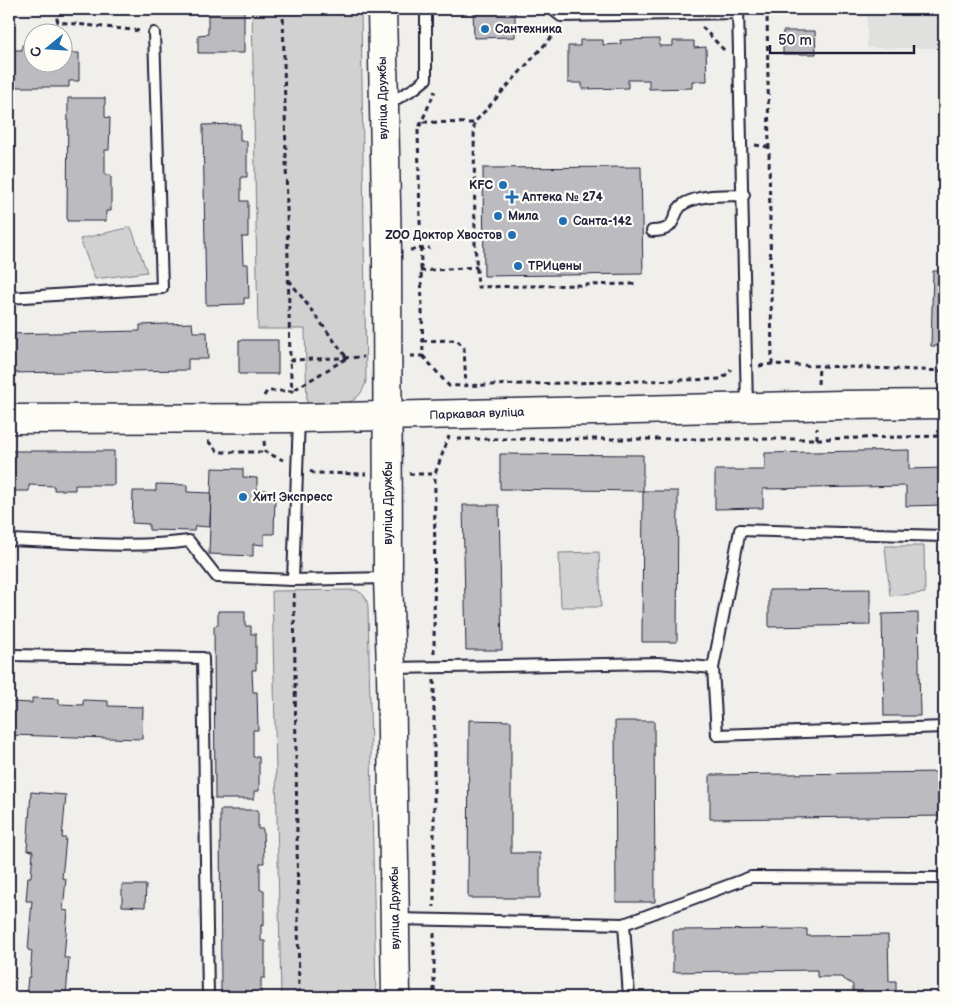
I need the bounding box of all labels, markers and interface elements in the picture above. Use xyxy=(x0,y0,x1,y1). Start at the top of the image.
north arrow xyxy=(22,22,72,72)
place label: Сантехника xyxy=(495,22,563,37)
scale bar xyxy=(770,22,914,54)
marker: Сантехника xyxy=(479,23,491,35)
text: 50 m xyxy=(778,31,812,50)
text: С xyxy=(26,44,46,59)
street label: вуліца Дружбы xyxy=(375,56,391,140)
place label: KFC xyxy=(469,178,493,193)
marker: KFC xyxy=(497,179,509,191)
place label: Аптека № 274 xyxy=(521,190,603,205)
marker: Аптека № 274 xyxy=(506,191,518,203)
place label: Мила xyxy=(508,209,540,224)
marker: Мила xyxy=(492,210,504,222)
place label: Санта-142 xyxy=(573,214,633,229)
marker: Санта-142 xyxy=(557,215,569,227)
place label: ZOO Доктор Хвостов xyxy=(385,228,502,243)
marker: ZOO Доктор Хвостов xyxy=(506,229,518,241)
place label: ТРИцены xyxy=(528,259,582,274)
marker: ТРИцены xyxy=(512,260,524,272)
street label: Паркавая вуліца xyxy=(429,405,525,423)
street label: вуліца Дружбы xyxy=(381,461,396,545)
place label: Хит! Экспресс xyxy=(252,490,333,505)
marker: Хит! Экспресс xyxy=(237,491,249,503)
street label: вуліца Дружбы xyxy=(387,866,403,950)

